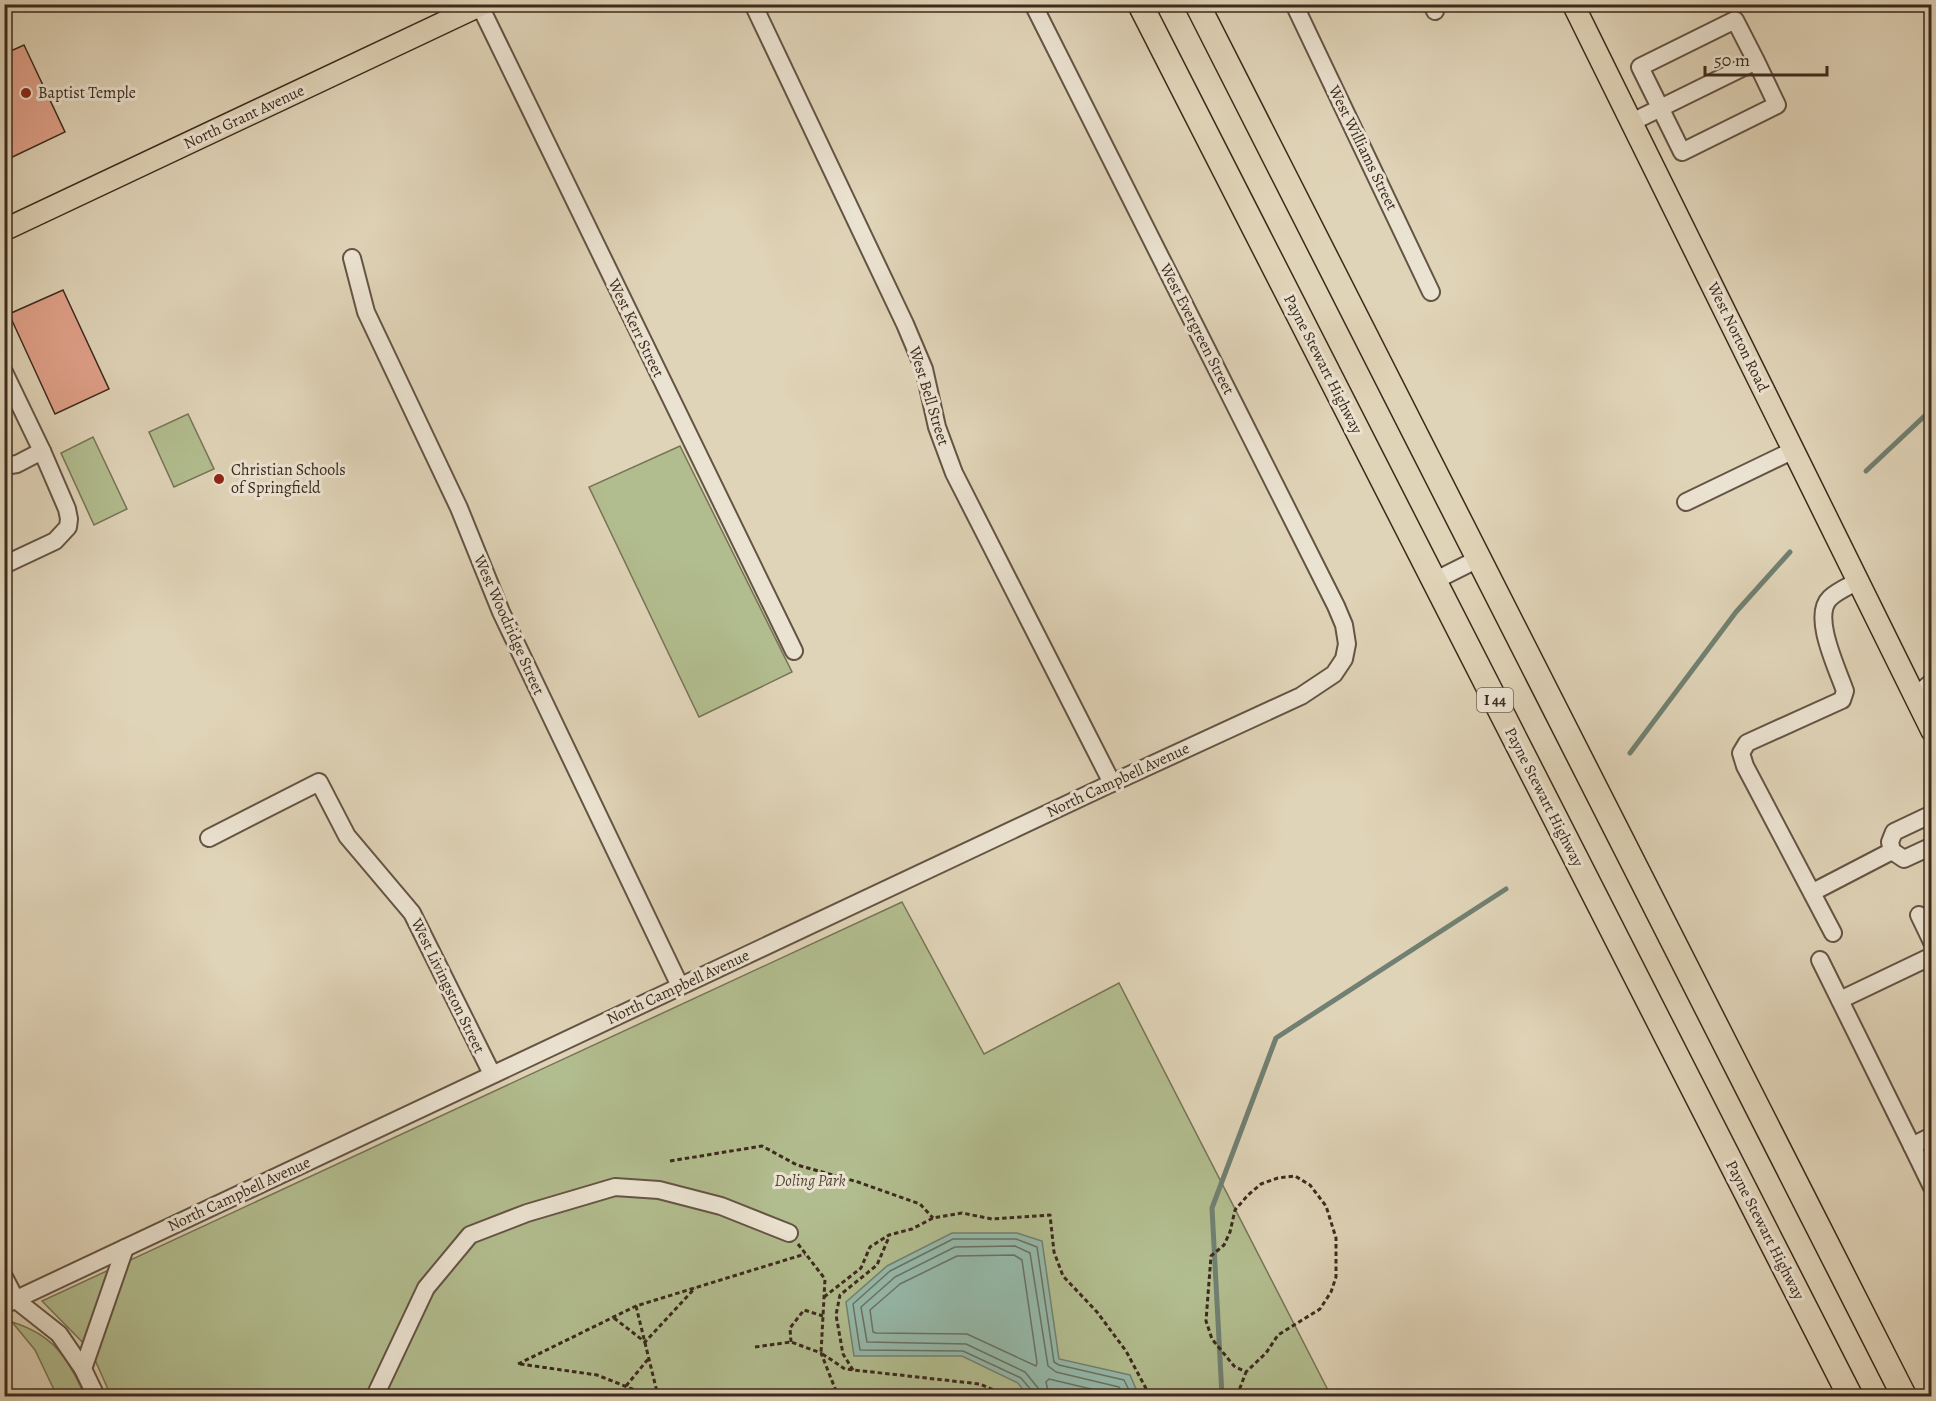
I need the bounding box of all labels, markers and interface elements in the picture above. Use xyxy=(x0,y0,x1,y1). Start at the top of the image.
scale bar xyxy=(1705,39,1826,77)
text: 50 m xyxy=(1714,48,1750,72)
street label: North Grant Avenue xyxy=(180,79,308,155)
street label: West Williams Street xyxy=(1323,81,1403,214)
place label: Baptist Temple xyxy=(38,82,136,104)
marker: Baptist Temple xyxy=(19,86,33,100)
street label: West Evergreen Street xyxy=(1154,259,1240,398)
street label: West Kerr Street xyxy=(602,274,669,381)
street label: West Norton Road xyxy=(1701,278,1774,396)
street label: Payne Stewart Highway xyxy=(1278,290,1368,438)
street label: West Bell Street xyxy=(903,343,955,448)
place label: Christian Schools of Springfield xyxy=(231,459,346,499)
marker: Christian Schools of Springfield xyxy=(212,472,226,486)
street label: West Woodridge Street xyxy=(468,551,550,698)
road number: I 44 xyxy=(1477,688,1513,712)
street label: Payne Stewart Highway xyxy=(1499,723,1589,871)
street label: North Campbell Avenue xyxy=(1043,737,1193,823)
street label: West Livingston Street xyxy=(405,914,490,1057)
street label: North Campbell Avenue xyxy=(603,944,753,1030)
street label: North Campbell Avenue xyxy=(164,1151,314,1237)
street label: Payne Stewart Highway xyxy=(1720,1156,1810,1304)
park label: Doling Park xyxy=(774,1170,846,1192)

